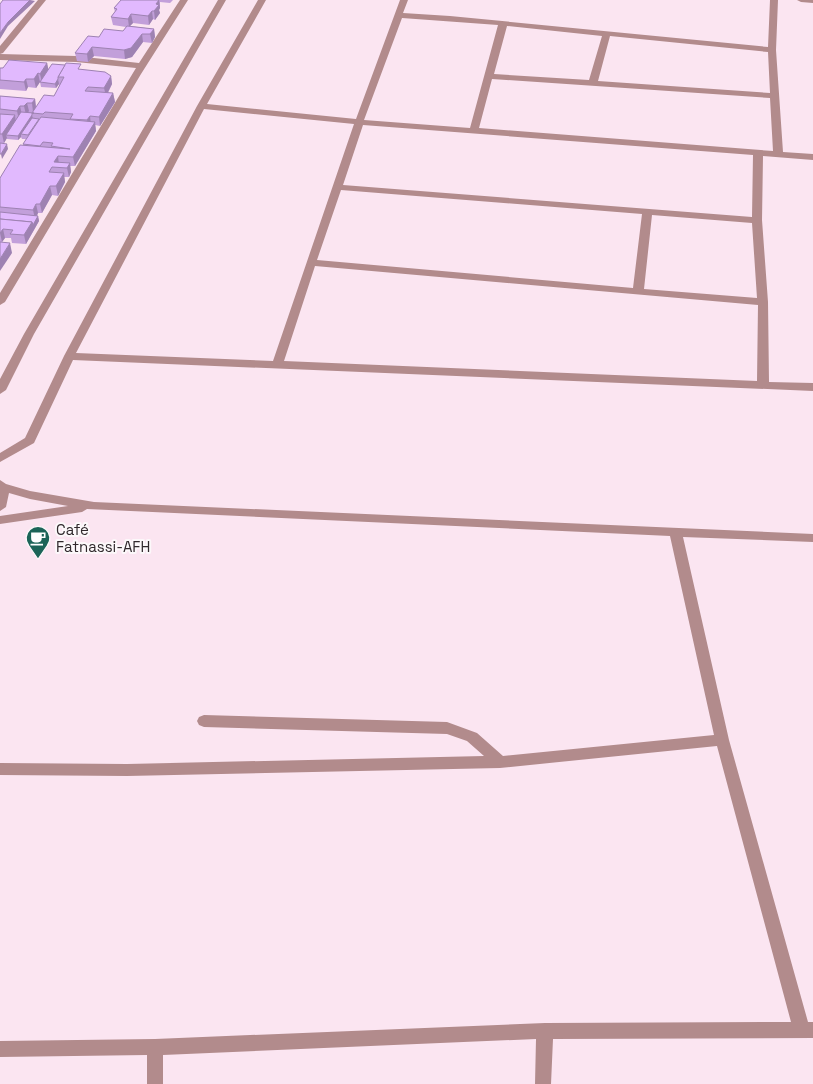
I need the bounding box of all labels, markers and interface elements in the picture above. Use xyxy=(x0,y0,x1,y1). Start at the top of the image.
place label: Café Fatnassi-AFH xyxy=(56,520,150,556)
cafe icon: Café Fatnassi-AFH xyxy=(25,525,51,559)

